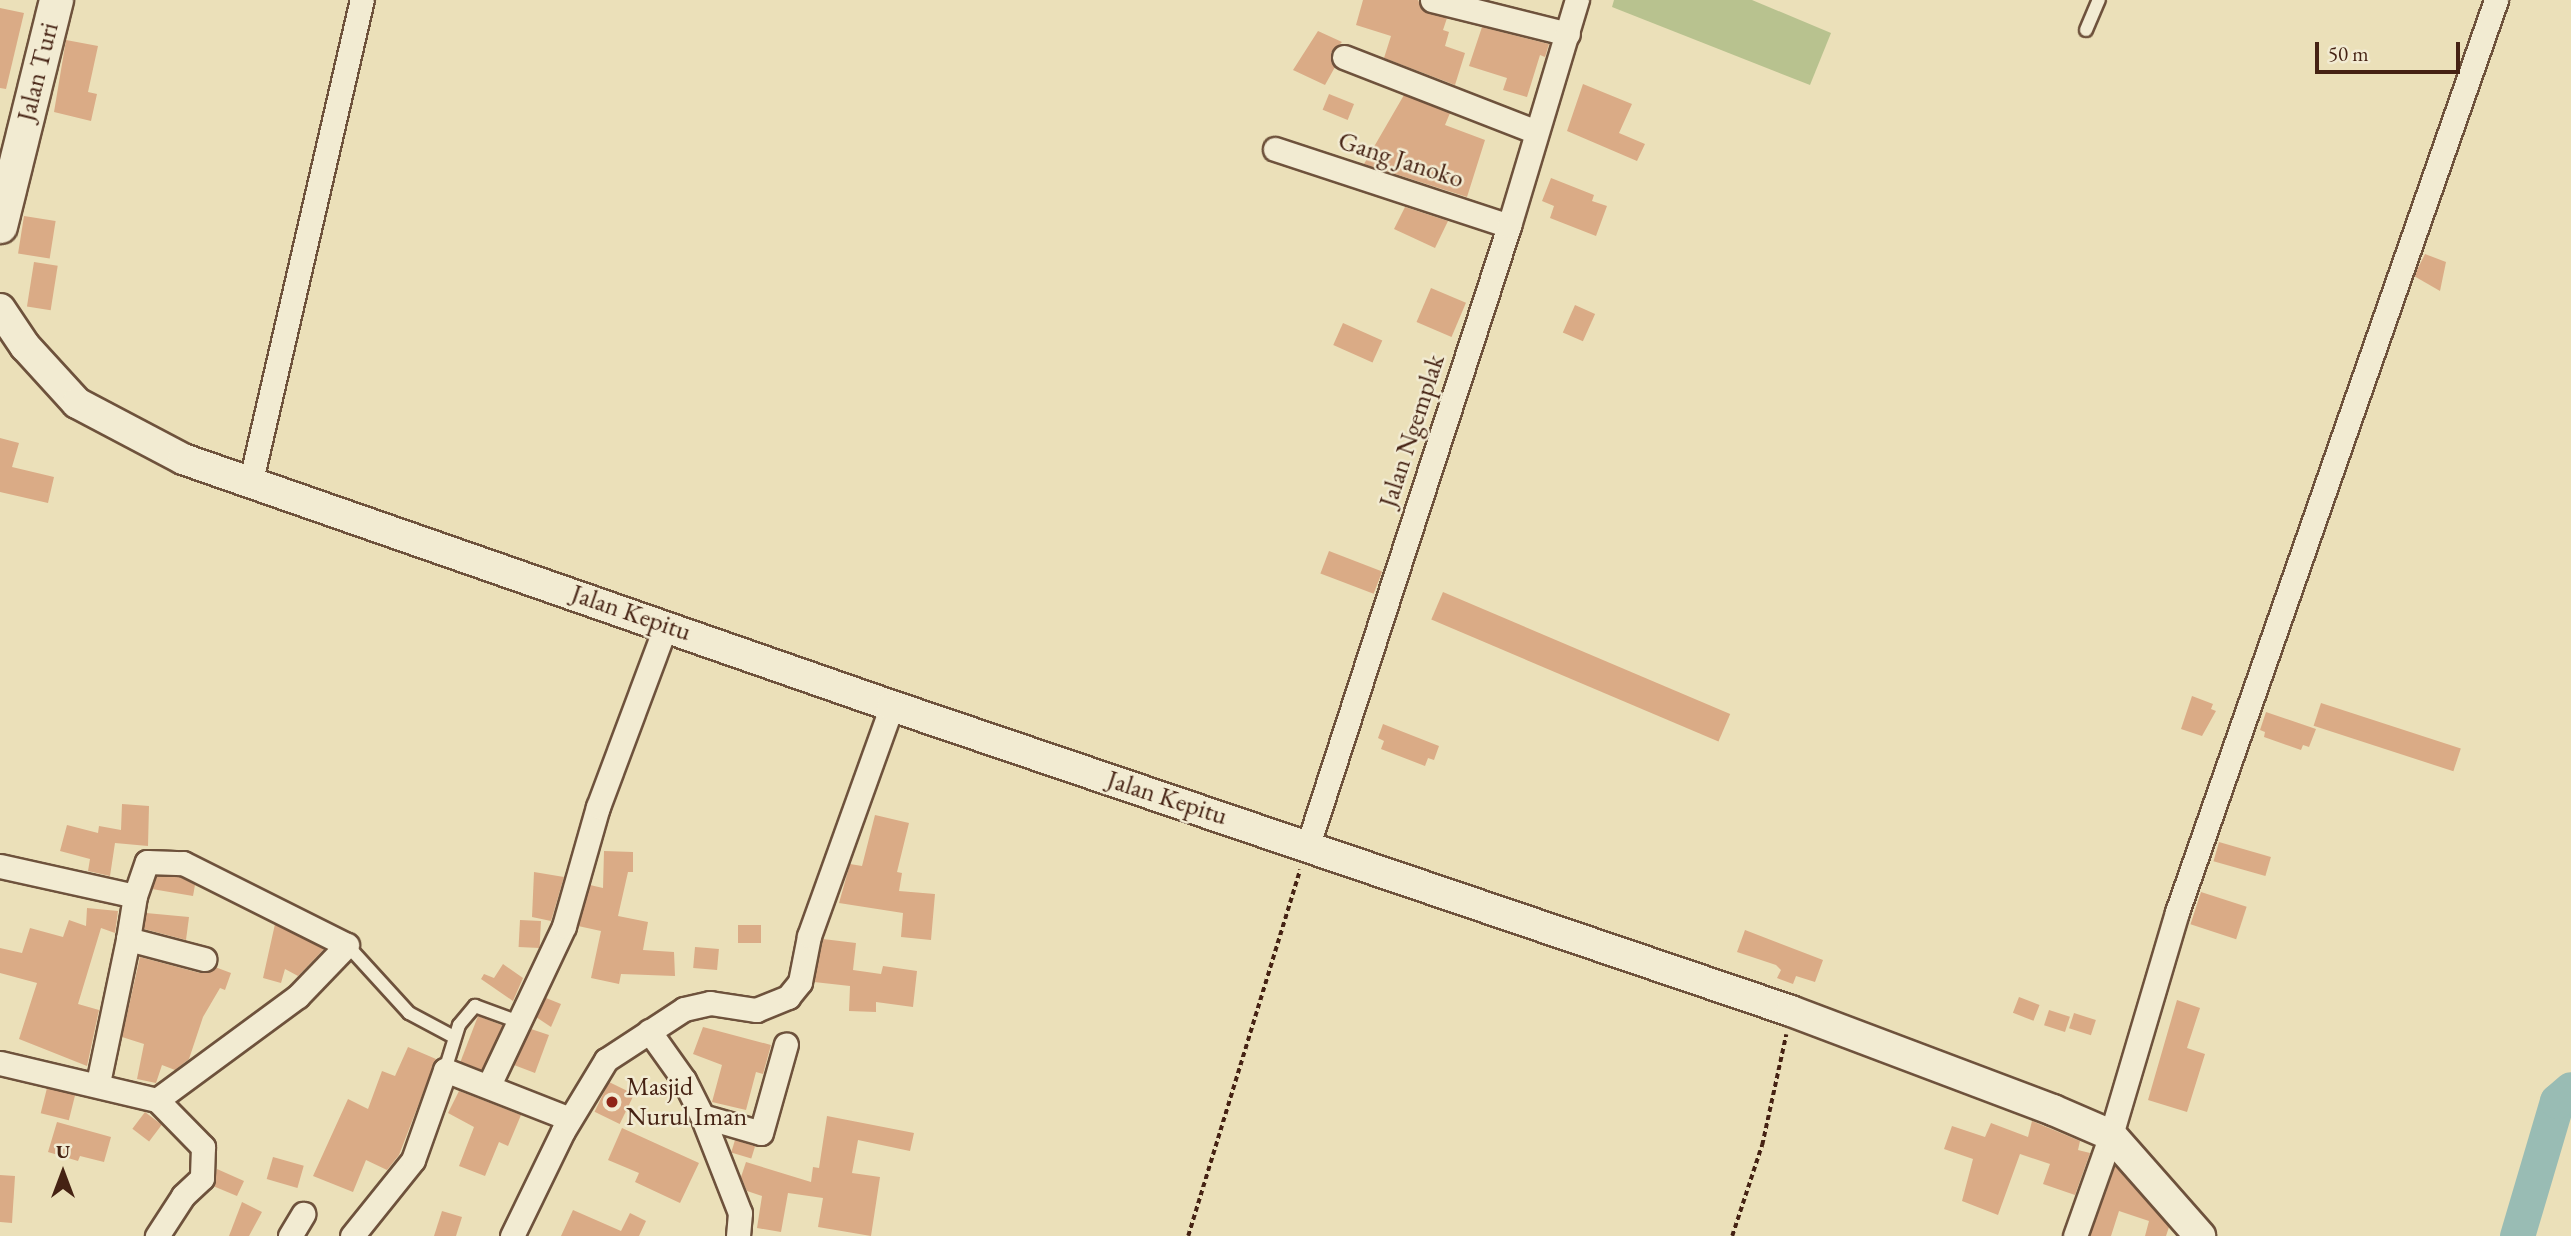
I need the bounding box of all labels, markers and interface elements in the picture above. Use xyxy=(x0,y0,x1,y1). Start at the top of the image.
street label: Jalan Turi xyxy=(11,19,65,125)
scale bar xyxy=(2319,28,2464,72)
text: 50 m xyxy=(2328,40,2369,67)
street label: Gang Janoko xyxy=(1334,125,1468,195)
street label: Jalan Ngemplak xyxy=(1373,351,1451,511)
street label: Jalan Kepitu xyxy=(567,578,695,648)
street label: Jalan Kepitu xyxy=(1103,764,1231,832)
place label: Masjid Nurul Iman xyxy=(626,1071,747,1132)
marker: Masjid Nurul Iman xyxy=(604,1094,620,1110)
north arrow xyxy=(28,1138,98,1208)
text: U xyxy=(56,1139,70,1164)

